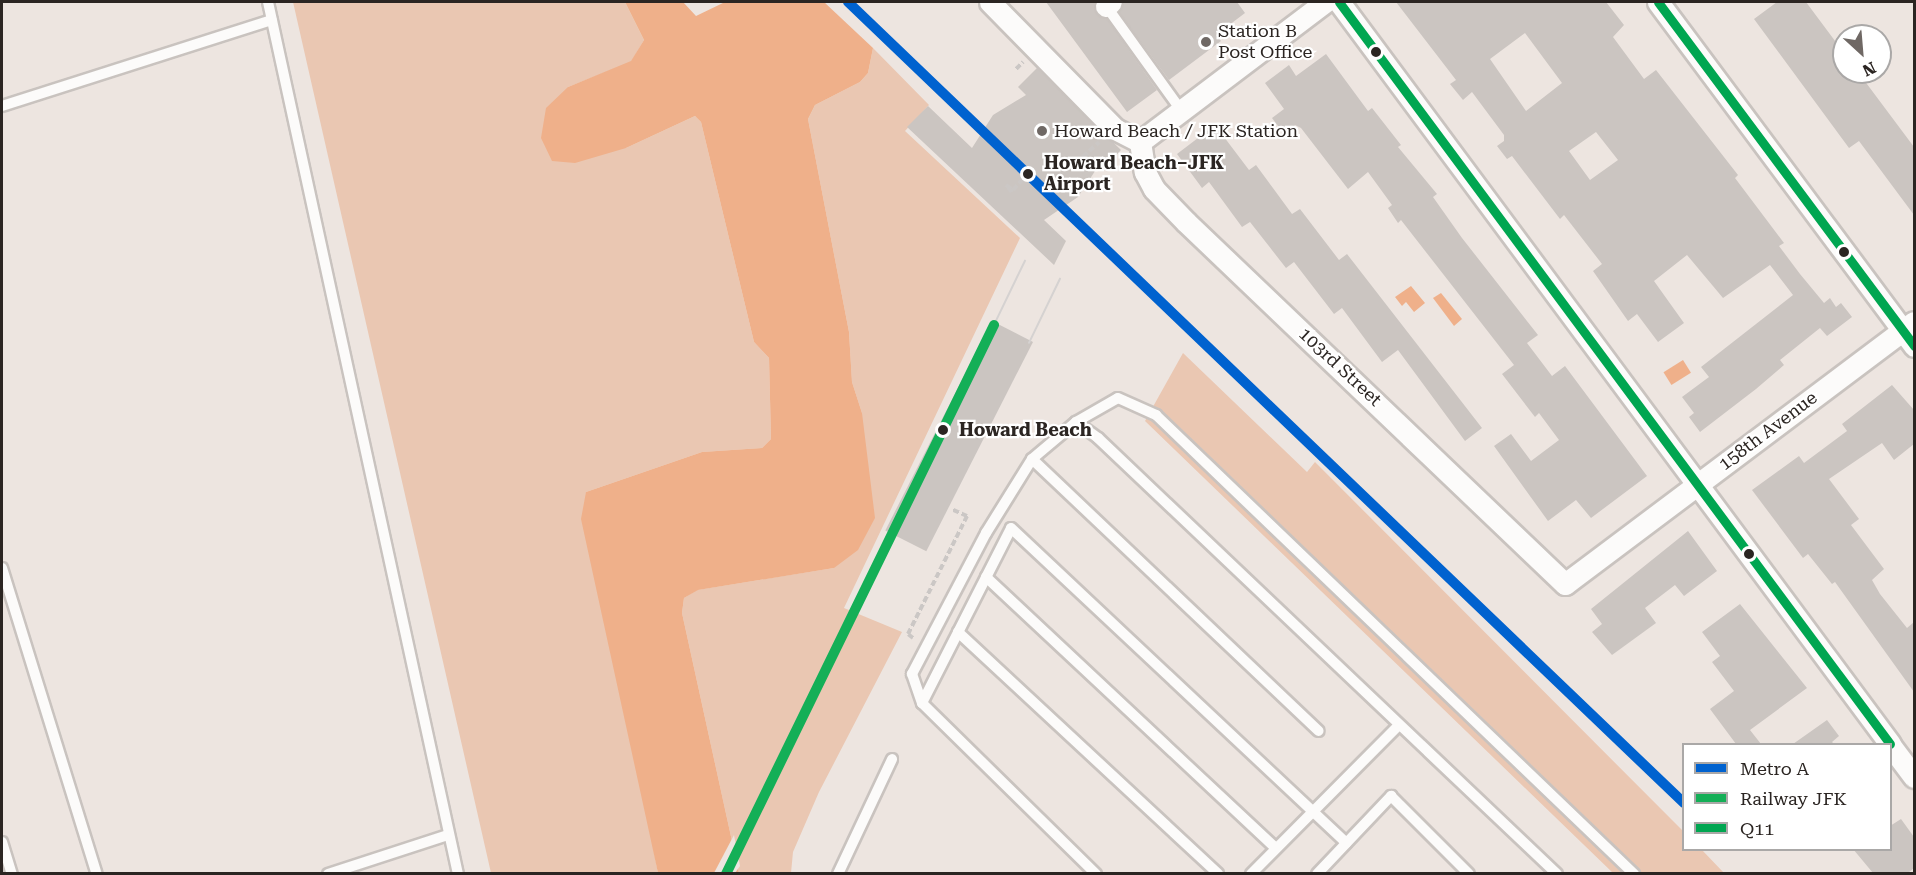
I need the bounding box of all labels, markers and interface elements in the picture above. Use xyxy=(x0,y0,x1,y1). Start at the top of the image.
place label: Station B Post Office xyxy=(1218,21,1312,63)
north arrow xyxy=(1832,24,1892,84)
marker: Station B Post Office xyxy=(1199,35,1213,49)
unlabelled marker xyxy=(1370,46,1382,58)
text: N xyxy=(1860,58,1879,80)
place label: Howard Beach / JFK Station xyxy=(1054,120,1298,142)
marker: Howard Beach / JFK Station xyxy=(1035,124,1049,138)
place label: Howard Beach–JFK Airport xyxy=(1044,153,1224,195)
marker: Howard Beach–JFK Airport xyxy=(1017,163,1039,185)
unlabelled marker xyxy=(1838,246,1850,258)
street label: 103rd Street xyxy=(1294,323,1386,411)
street label: 158th Avenue xyxy=(1715,387,1821,475)
marker: Howard Beach xyxy=(932,419,954,441)
place label: Howard Beach xyxy=(959,419,1092,441)
unlabelled marker xyxy=(1743,548,1755,560)
legend xyxy=(1682,743,1892,851)
text: Metro A xyxy=(1740,758,1809,779)
text: Railway JFK xyxy=(1740,788,1847,809)
text: Q11 xyxy=(1740,818,1774,839)

